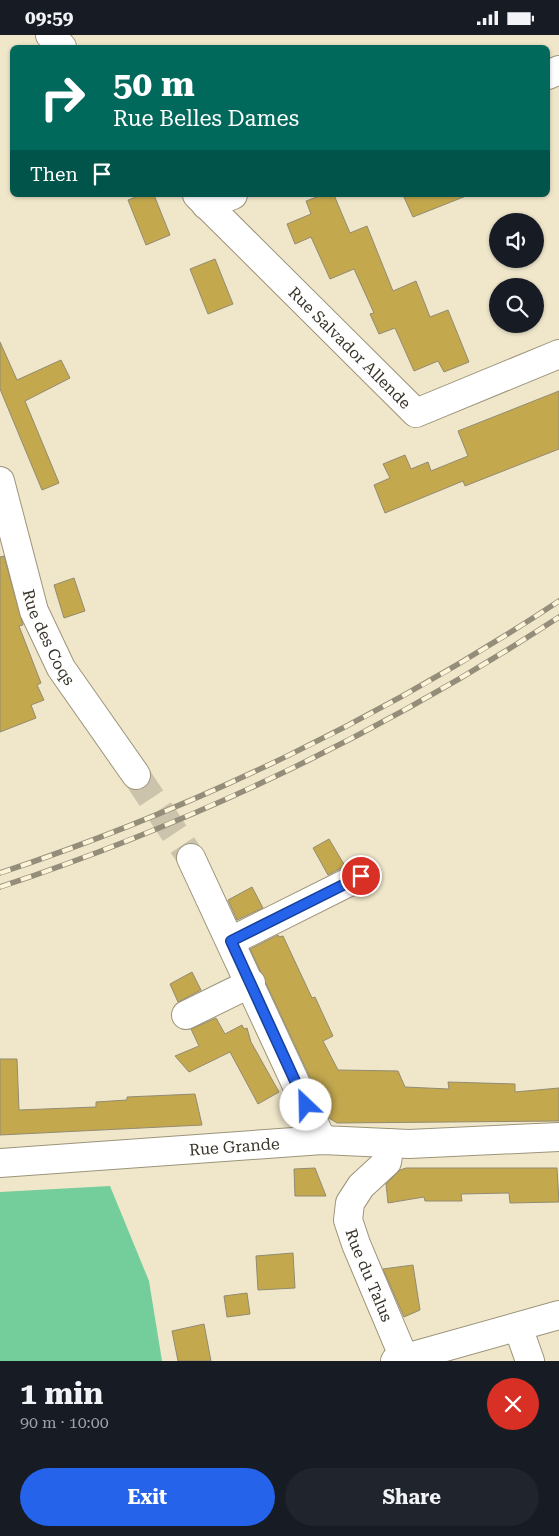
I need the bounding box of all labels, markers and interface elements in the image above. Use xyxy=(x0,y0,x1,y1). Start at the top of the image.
text: 09:59 xyxy=(25,6,74,29)
text: 50 m xyxy=(113,64,195,105)
icon: right xyxy=(30,65,95,130)
text: Rue Belles Dames xyxy=(113,106,299,131)
icon: arrive xyxy=(88,160,116,188)
text: Then xyxy=(30,163,78,186)
map controls xyxy=(489,213,544,333)
button: sound xyxy=(489,213,544,268)
button: search xyxy=(489,278,544,333)
street label: Rue Salvador Allende xyxy=(285,282,415,412)
street label: Rue des Coqs xyxy=(19,587,80,689)
pin xyxy=(340,855,382,897)
icon: arrive xyxy=(347,862,375,890)
position arrow xyxy=(279,1078,331,1130)
street label: Rue Grande xyxy=(188,1134,281,1159)
street label: Rue du Talus xyxy=(342,1226,397,1325)
text: 1 min xyxy=(20,1376,103,1411)
button: close xyxy=(487,1378,539,1430)
text: 90 m · 10:00 xyxy=(20,1413,109,1432)
button: Exit xyxy=(20,1468,275,1526)
button: Share xyxy=(285,1468,539,1526)

